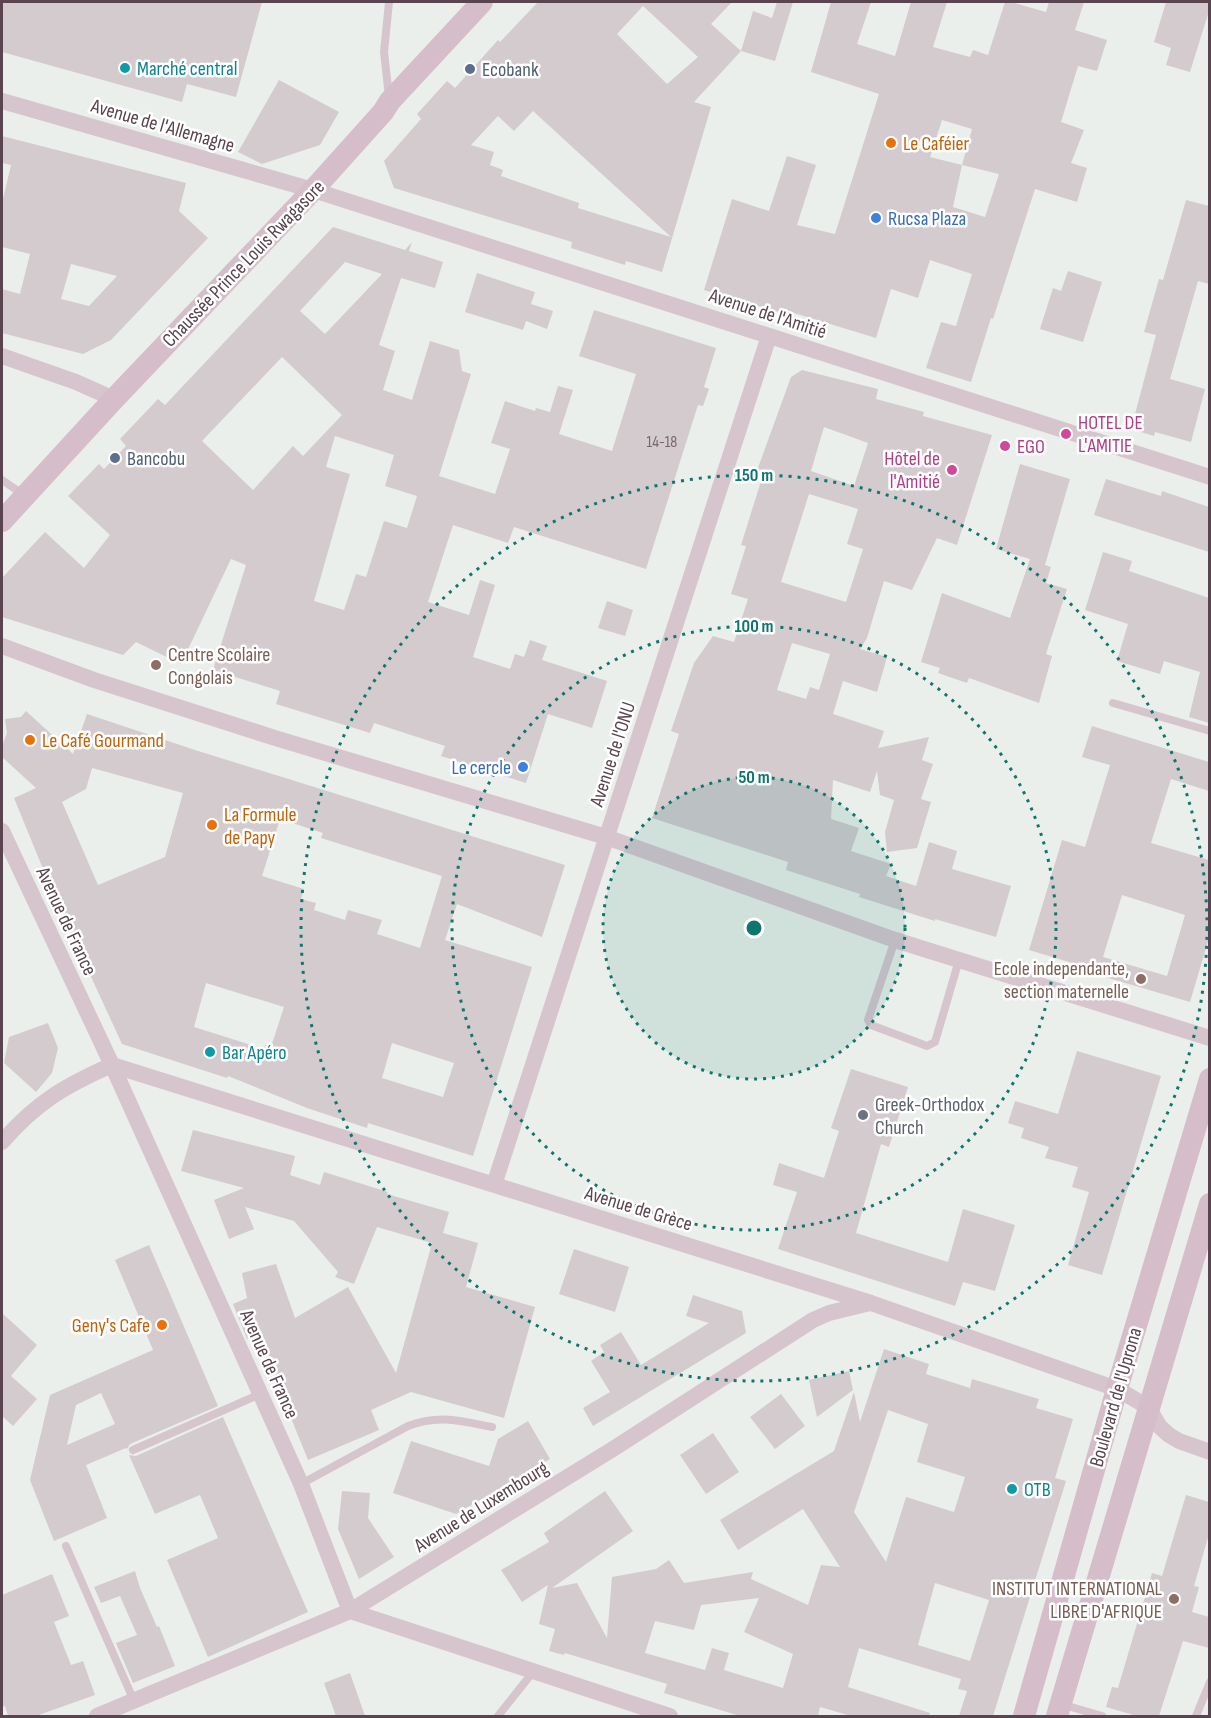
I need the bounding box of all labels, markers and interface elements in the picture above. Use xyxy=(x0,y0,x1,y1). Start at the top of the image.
place label: Marché central xyxy=(137,57,237,81)
place label: Ecobank xyxy=(482,58,539,82)
marker: Marché central xyxy=(118,61,132,75)
marker: Ecobank xyxy=(463,62,477,76)
street label: Avenue de l'Allemagne xyxy=(87,94,237,158)
place label: Le Caféier xyxy=(903,132,970,156)
marker: Le Caféier xyxy=(884,136,898,150)
street label: Chaussée Prince Louis Rwagasore xyxy=(158,175,330,352)
place label: Rucsa Plaza xyxy=(888,207,966,231)
marker: Rucsa Plaza xyxy=(869,211,883,225)
street label: Avenue de l'Amitié xyxy=(705,283,829,344)
place label: HOTEL DE L'AMITIE xyxy=(1078,411,1143,458)
marker: HOTEL DE L'AMITIE xyxy=(1059,427,1073,441)
house number: 14-18 xyxy=(647,433,677,452)
place label: EGO xyxy=(1017,435,1045,459)
marker: EGO xyxy=(998,439,1012,453)
place label: Bancobu xyxy=(127,447,185,471)
place label: Hôtel de l'Amitié xyxy=(884,447,940,494)
marker: Bancobu xyxy=(108,451,122,465)
marker: Hôtel de l'Amitié xyxy=(945,463,959,477)
text: 150 m xyxy=(735,465,773,486)
text: 100 m xyxy=(735,616,774,637)
place label: Centre Scolaire Congolais xyxy=(168,643,270,690)
marker: Centre Scolaire Congolais xyxy=(149,658,163,672)
street label: Avenue de l'ONU xyxy=(584,699,641,811)
place label: Le Café Gourmand xyxy=(42,729,164,753)
marker: Le Café Gourmand xyxy=(23,733,37,747)
place label: Le cercle xyxy=(451,756,511,780)
marker: Le cercle xyxy=(516,760,530,774)
text: 50 m xyxy=(738,767,770,788)
place label: La Formule de Papy xyxy=(224,803,297,850)
marker: La Formule de Papy xyxy=(205,818,219,832)
street label: Avenue de France xyxy=(30,862,102,979)
centre of rings xyxy=(744,918,764,938)
place label: Ecole independante, section maternelle xyxy=(994,957,1129,1004)
marker: Ecole independante, section maternelle xyxy=(1134,972,1148,986)
place label: Bar Apéro xyxy=(222,1041,287,1065)
marker: Bar Apéro xyxy=(203,1045,217,1059)
place label: Greek-Orthodox Church xyxy=(875,1093,985,1140)
marker: Greek-Orthodox Church xyxy=(856,1108,870,1122)
street label: Avenue de Grèce xyxy=(581,1181,695,1237)
street label: Avenue de France xyxy=(234,1305,304,1423)
place label: Geny's Cafe xyxy=(72,1314,150,1338)
marker: Geny's Cafe xyxy=(155,1318,169,1332)
street label: Boulevard de l'Uprona xyxy=(1085,1325,1147,1470)
street label: Avenue de Luxembourg xyxy=(409,1456,553,1558)
place label: OTB xyxy=(1024,1478,1051,1502)
marker: OTB xyxy=(1005,1482,1019,1496)
place label: INSTITUT INTERNATIONAL LIBRE D'AFRIQUE xyxy=(992,1577,1163,1624)
marker: INSTITUT INTERNATIONAL LIBRE D'AFRIQUE xyxy=(1167,1592,1181,1606)

